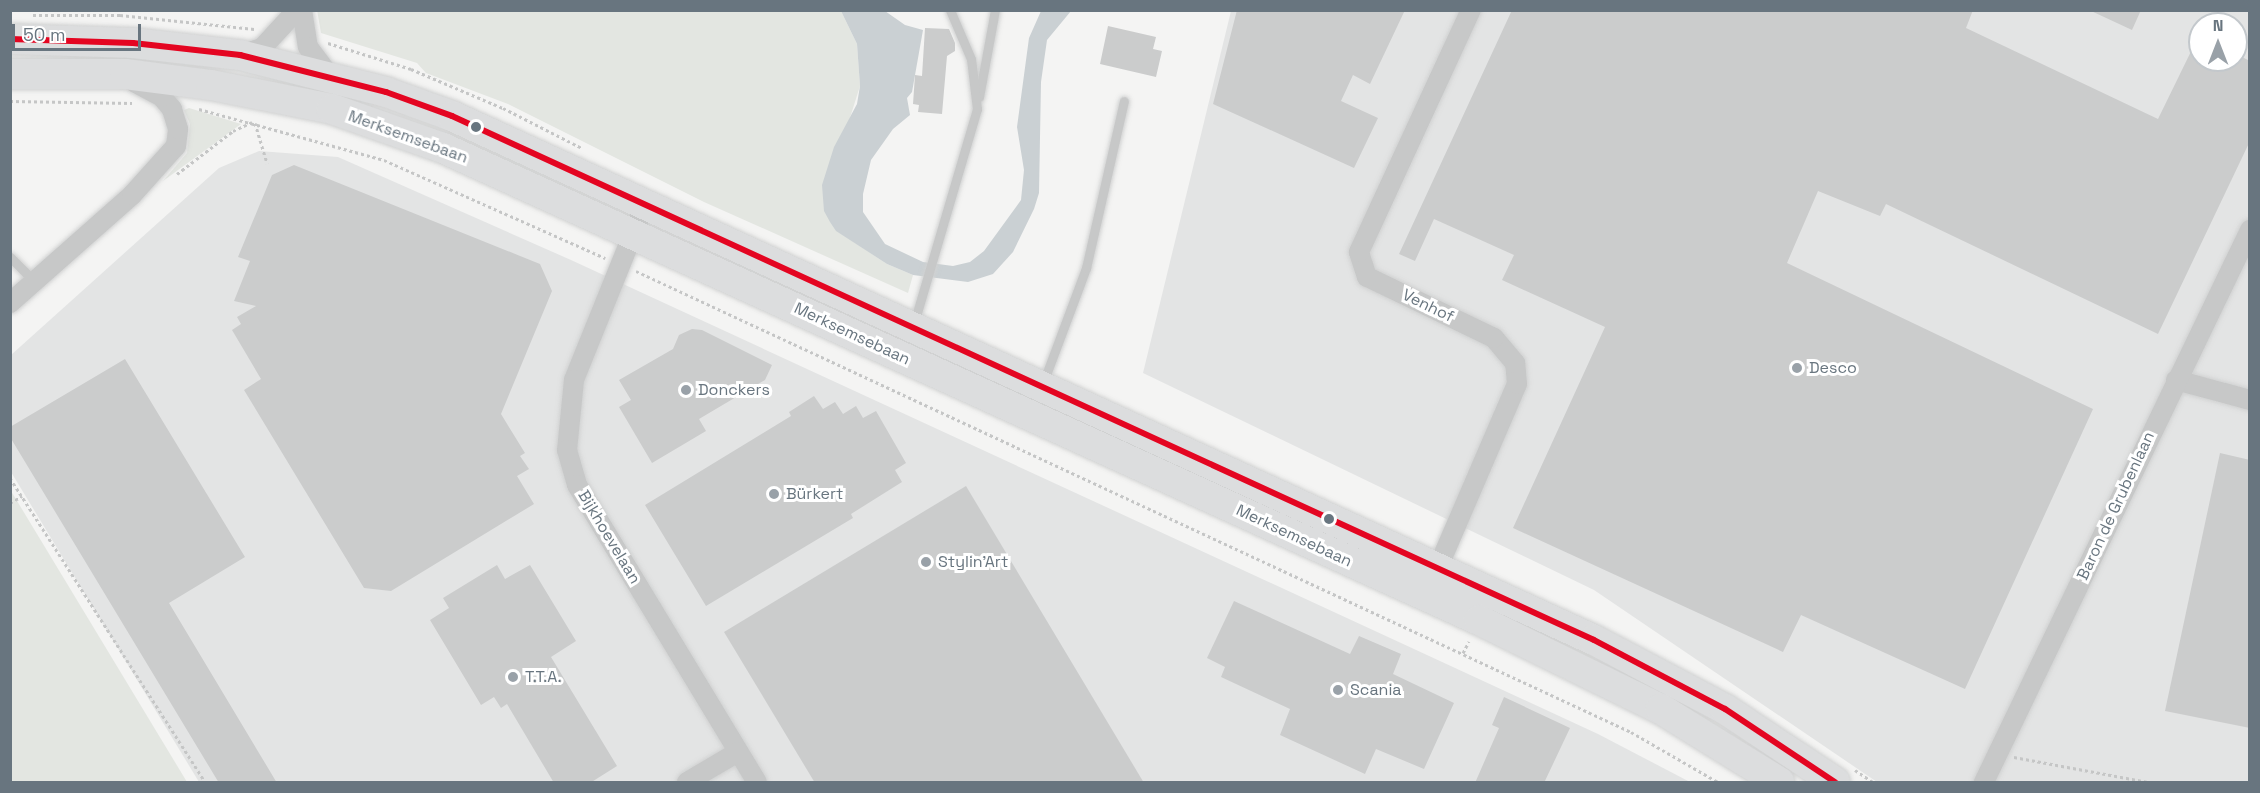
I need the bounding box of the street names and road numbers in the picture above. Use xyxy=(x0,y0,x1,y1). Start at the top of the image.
street label: Merksemsebaan xyxy=(346,106,470,168)
street label: Venhof xyxy=(1399,285,1457,327)
street label: Merksemsebaan xyxy=(791,299,913,369)
street label: Baron de Grubenlaan xyxy=(2073,429,2159,583)
street label: Bijkhoevelaan xyxy=(574,487,644,587)
street label: Merksemsebaan xyxy=(1233,501,1355,571)

